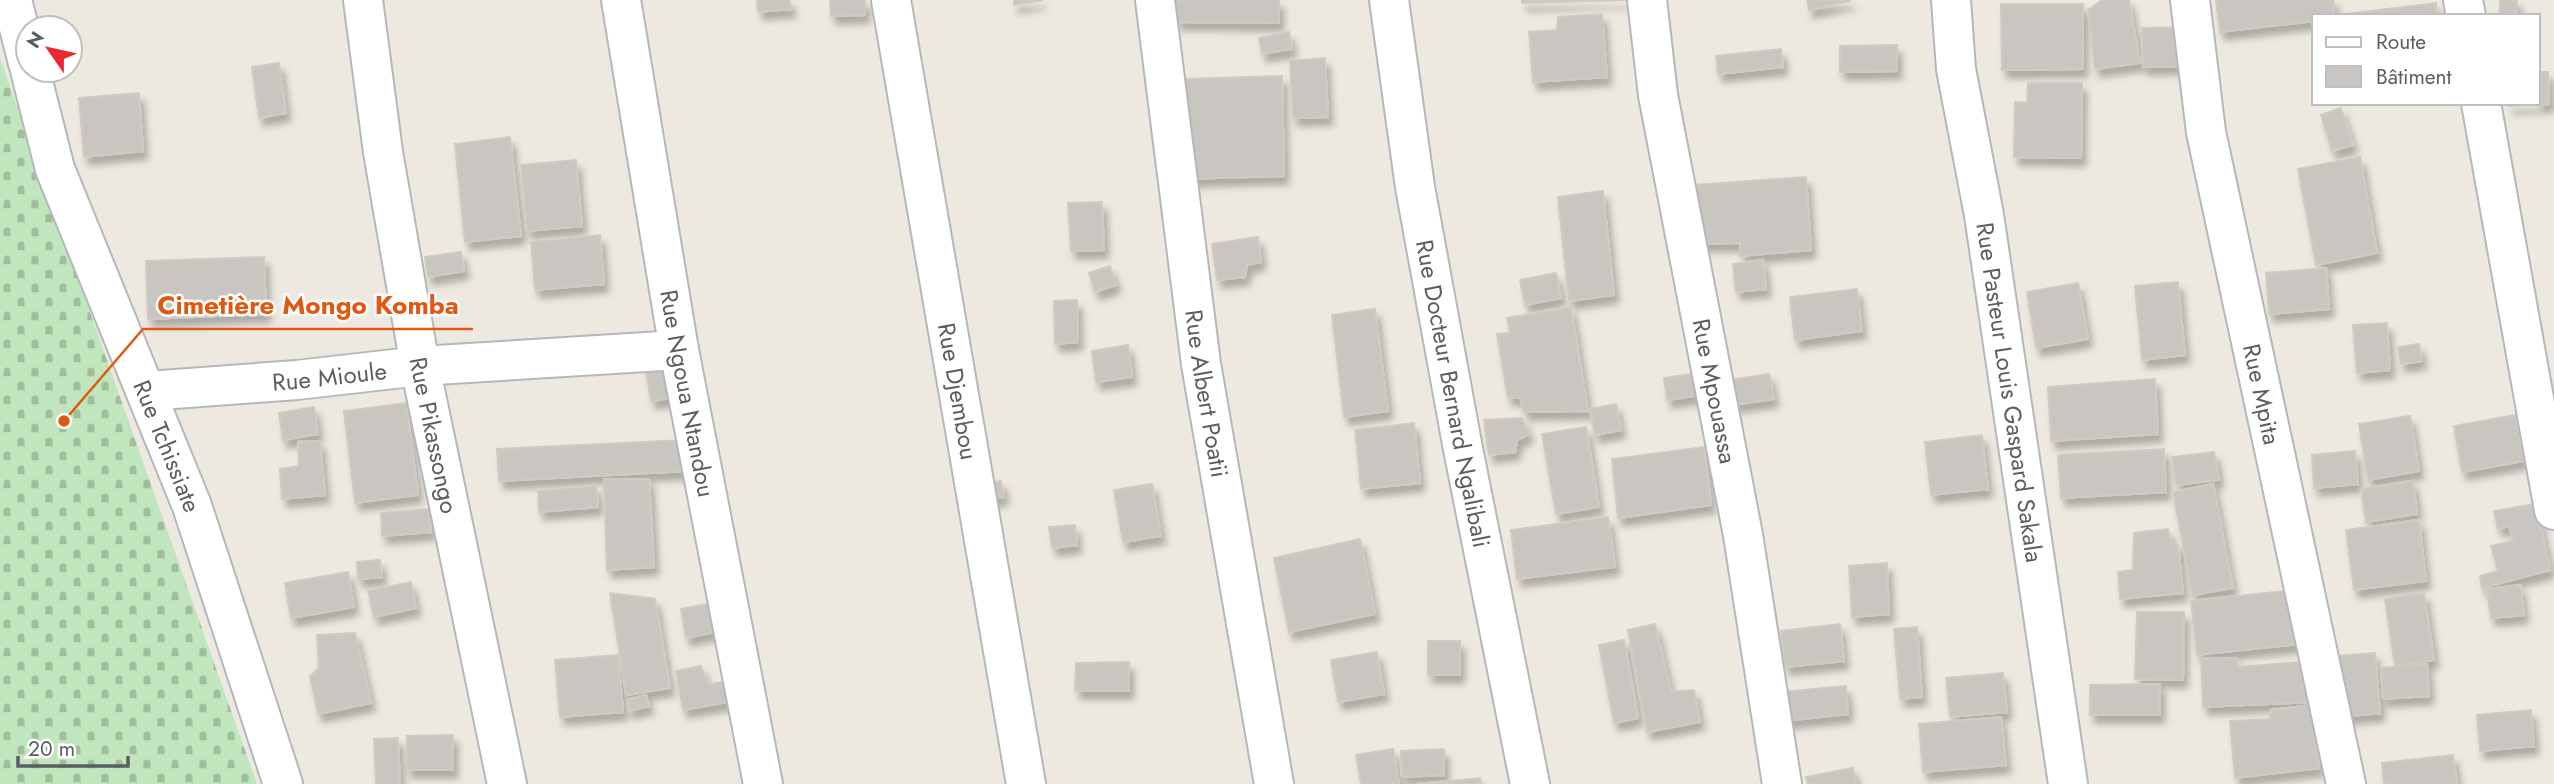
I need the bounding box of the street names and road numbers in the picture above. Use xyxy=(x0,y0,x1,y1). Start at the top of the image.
street label: Rue Pasteur Louis Gaspard Sakala xyxy=(1968,220,2053,565)
street label: Rue Docteur Bernard Ngalibali xyxy=(1407,237,1500,551)
street label: Rue Ngoua Ntandou xyxy=(652,287,725,500)
street label: Rue Albert Poatii xyxy=(1177,308,1238,480)
street label: Rue Mpouassa xyxy=(1684,315,1746,466)
street label: Rue Djembou xyxy=(929,320,987,462)
street label: Rue Mpita xyxy=(2234,340,2290,448)
street label: Rue Mioule xyxy=(271,352,388,399)
street label: Rue Pikassongo xyxy=(401,354,468,516)
street label: Rue Tchissiate xyxy=(125,374,210,517)

